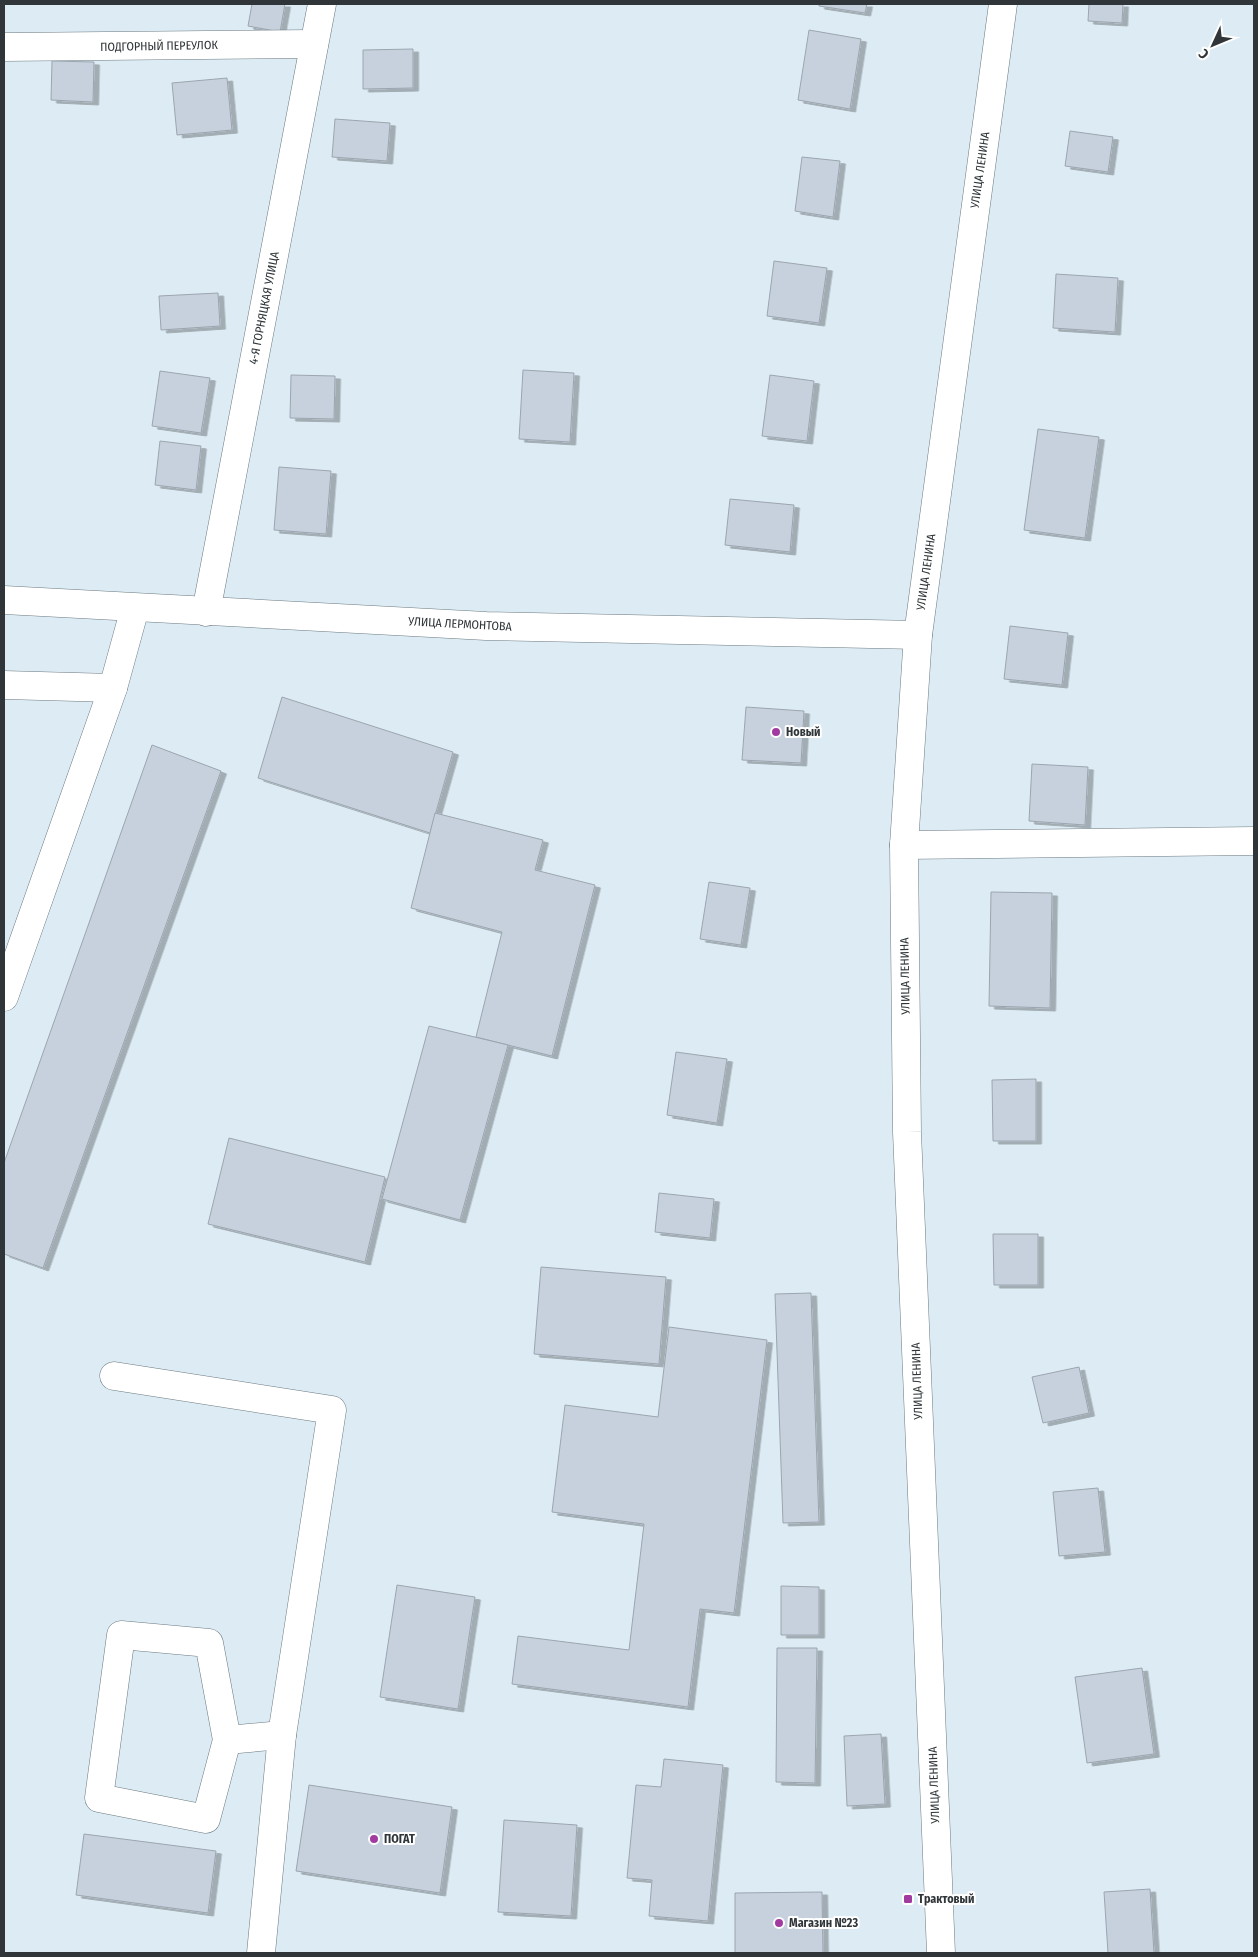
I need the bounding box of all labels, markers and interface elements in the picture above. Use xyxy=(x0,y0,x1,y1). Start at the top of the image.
north arrow xyxy=(1188,20,1238,70)
street label: ПОДГОРНЫЙ ПЕРЕУЛОК xyxy=(100,37,218,54)
text: С xyxy=(1195,45,1213,62)
street label: УЛИЦА ЛЕНИНА xyxy=(968,130,992,210)
street label: 4-Я ГОРНЯЦКАЯ УЛИЦА xyxy=(246,250,282,366)
street label: УЛИЦА ЛЕНИНА xyxy=(914,532,938,612)
street label: УЛИЦА ЛЕРМОНТОВА xyxy=(407,614,513,634)
place label: Новый xyxy=(786,725,821,739)
marker: Новый xyxy=(770,726,782,738)
street label: УЛИЦА ЛЕНИНА xyxy=(897,937,913,1016)
street label: УЛИЦА ЛЕНИНА xyxy=(909,1342,925,1421)
street label: УЛИЦА ЛЕНИНА xyxy=(926,1746,942,1825)
place label: ПОГАТ xyxy=(384,1832,415,1846)
marker: ПОГАТ xyxy=(368,1833,380,1845)
place label: Трактовый xyxy=(918,1892,974,1906)
marker: Трактовый xyxy=(902,1893,914,1905)
place label: Магазин №23 xyxy=(789,1916,858,1930)
marker: Магазин №23 xyxy=(773,1917,785,1929)

